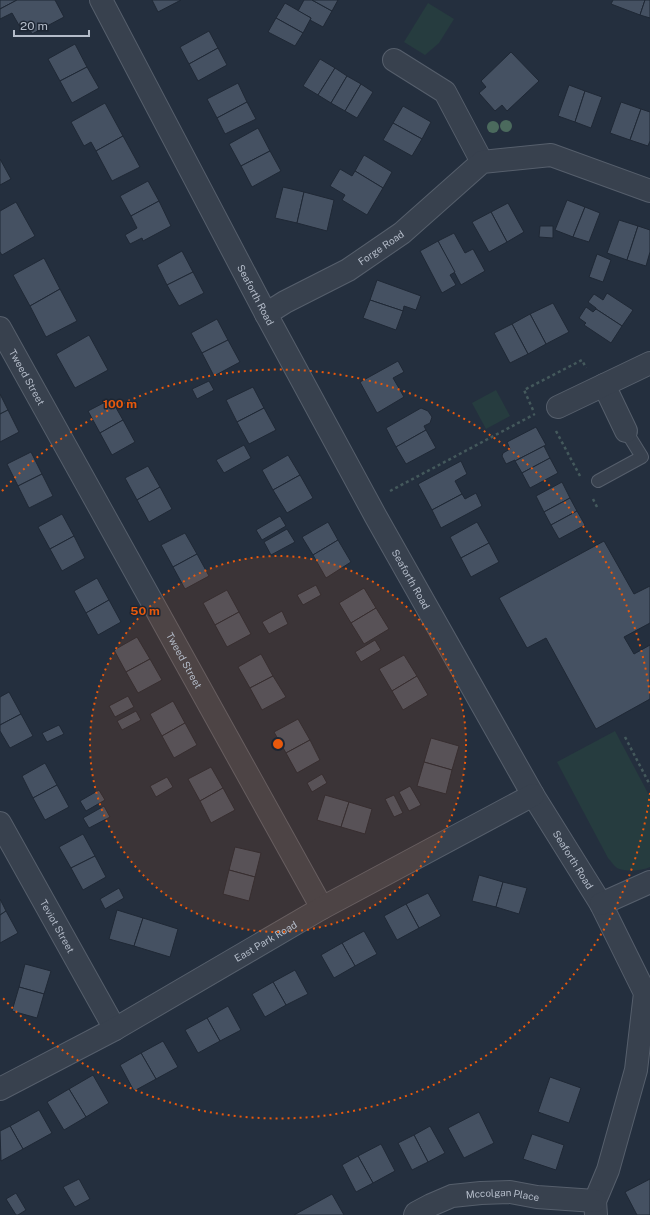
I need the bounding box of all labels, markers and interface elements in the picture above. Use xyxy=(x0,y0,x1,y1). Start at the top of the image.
scale bar xyxy=(14,12,89,38)
text: 20 m xyxy=(20,19,48,33)
street label: Forge Road xyxy=(356,228,406,267)
street label: Seaforth Road xyxy=(235,262,277,327)
street label: Tweed Street xyxy=(7,347,48,407)
text: 100 m xyxy=(103,397,137,411)
street label: Seaforth Road xyxy=(389,547,433,611)
text: 50 m xyxy=(130,604,160,618)
street label: Tweed Street xyxy=(164,630,205,690)
centre of rings xyxy=(271,737,285,751)
street label: Seaforth Road xyxy=(551,828,596,891)
street label: Teviot Street xyxy=(38,897,77,955)
street label: East Park Road xyxy=(232,918,299,964)
street label: Mccolgan Place xyxy=(465,1186,541,1203)

